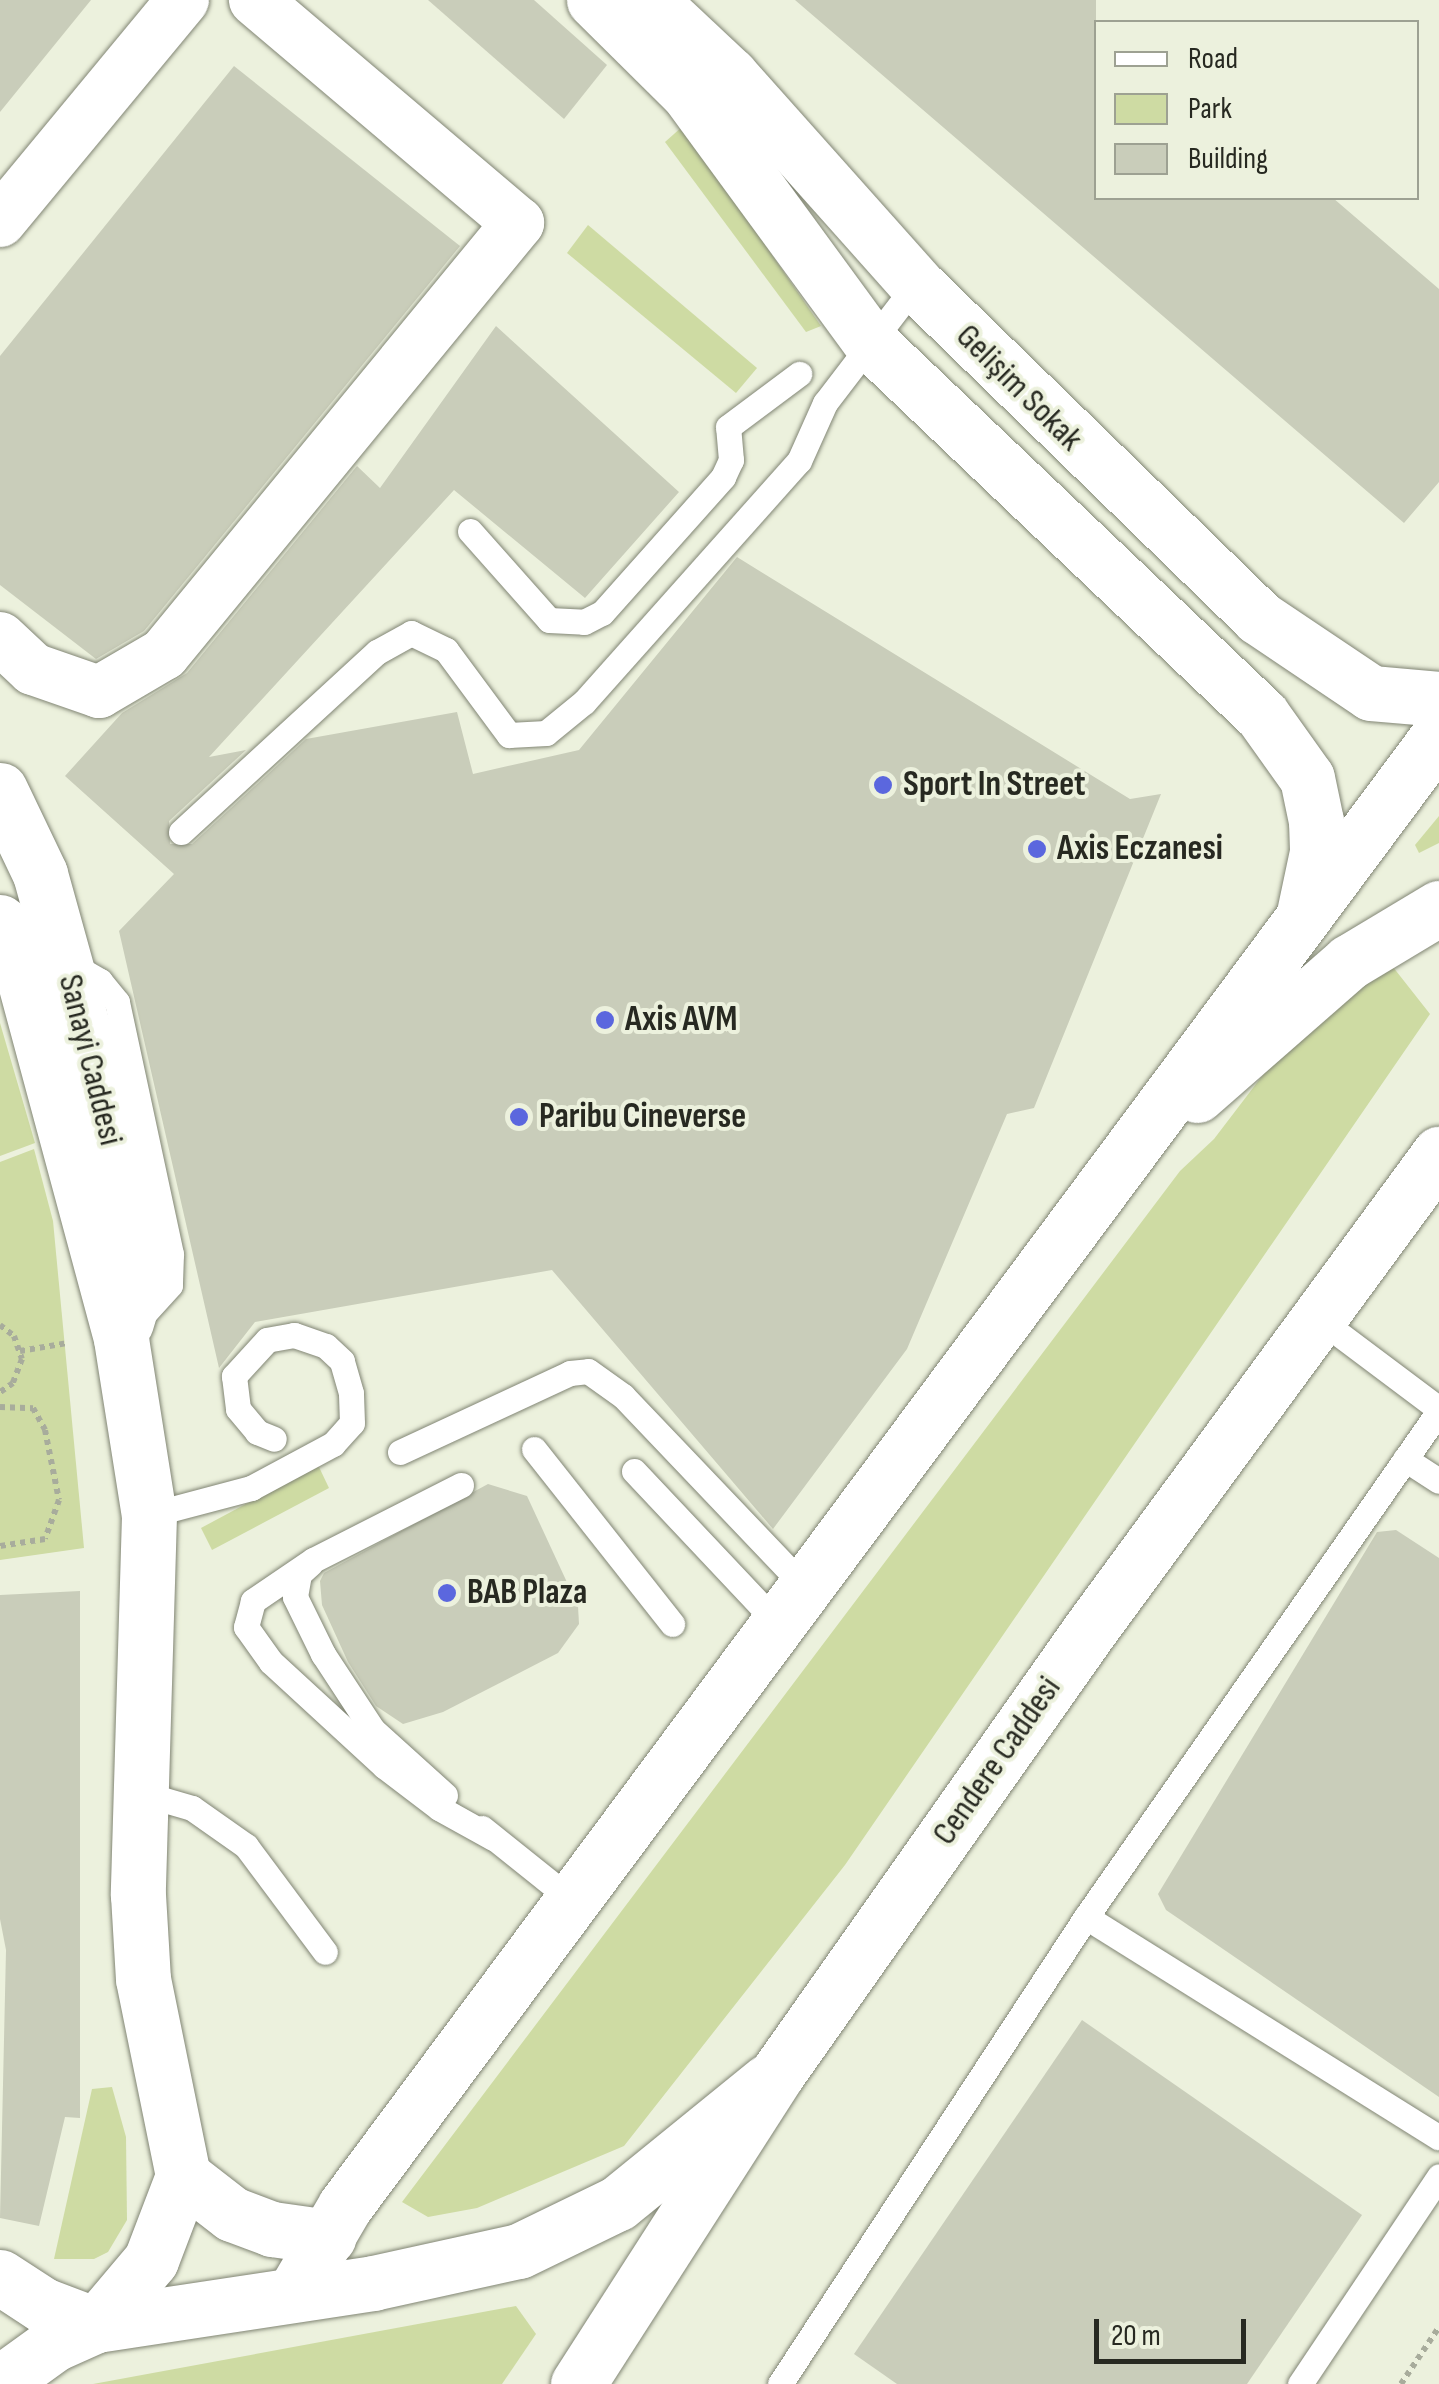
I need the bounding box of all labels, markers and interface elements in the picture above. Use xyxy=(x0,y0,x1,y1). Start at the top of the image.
legend xyxy=(1094,20,1419,200)
text: Road xyxy=(1188,41,1238,77)
text: Park xyxy=(1188,91,1232,127)
text: Building xyxy=(1188,141,1268,177)
street label: Gelişim Sokak xyxy=(947,316,1091,460)
place label: Sport In Street xyxy=(903,764,1086,806)
marker: Sport In Street xyxy=(872,774,894,796)
place label: Axis Eczanesi xyxy=(1057,828,1223,870)
marker: Axis Eczanesi xyxy=(1026,838,1048,860)
street label: Sanayi Caddesi xyxy=(49,970,131,1150)
place label: Axis AVM xyxy=(625,999,737,1041)
marker: Axis AVM xyxy=(594,1009,616,1031)
place label: Paribu Cineverse xyxy=(539,1096,746,1138)
marker: Paribu Cineverse xyxy=(508,1106,530,1128)
place label: BAB Plaza xyxy=(467,1572,587,1614)
marker: BAB Plaza xyxy=(436,1582,458,1604)
street label: Cendere Caddesi xyxy=(924,1669,1070,1853)
scale bar xyxy=(1099,2299,1252,2361)
text: 20 m xyxy=(1111,2318,1161,2354)

